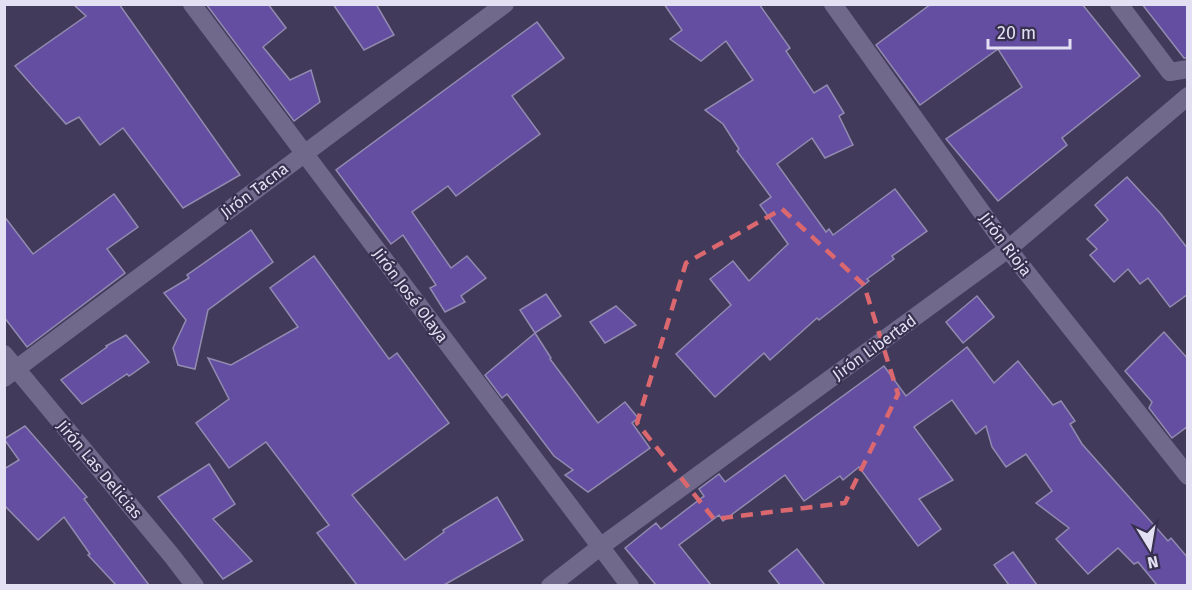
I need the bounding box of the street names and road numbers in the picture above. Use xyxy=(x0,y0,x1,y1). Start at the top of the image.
street label: Jirón Tacna xyxy=(217,159,292,222)
street label: Jirón Rioja xyxy=(976,209,1036,280)
street label: Jirón José Olaya xyxy=(369,244,452,346)
street label: Jirón Libertad xyxy=(829,311,920,384)
street label: Jirón Las Delicias xyxy=(53,416,146,522)

